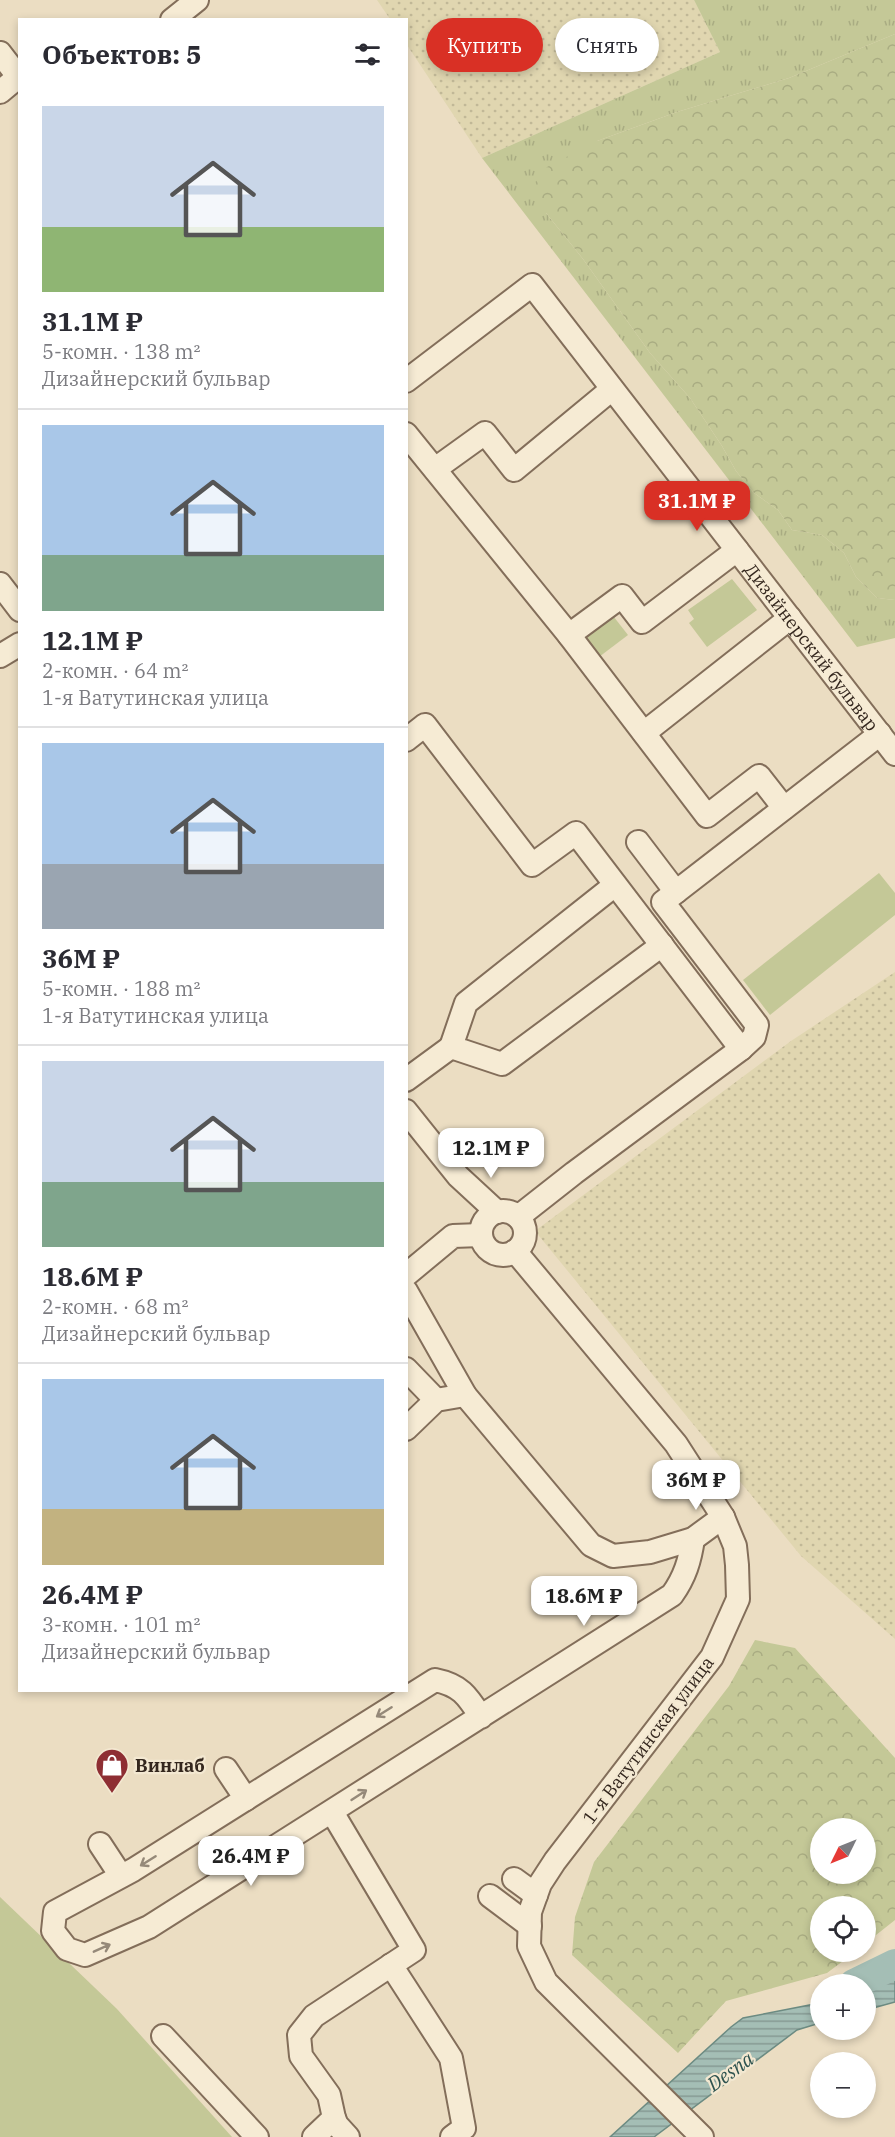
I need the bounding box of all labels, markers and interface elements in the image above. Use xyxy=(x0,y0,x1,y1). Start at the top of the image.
chip: Купить xyxy=(426,18,543,72)
chip: Снять xyxy=(555,18,659,72)
text: Объектов: 5 xyxy=(42,37,202,71)
icon: filters xyxy=(351,38,384,71)
icon: home xyxy=(159,145,267,253)
text: 31.1M ₽ xyxy=(42,304,143,338)
text: 5-комн. · 138 m² xyxy=(42,338,201,365)
text: Дизайнерский бульвар xyxy=(42,365,271,392)
icon: home xyxy=(159,464,267,572)
pin: 31.1M ₽ xyxy=(642,481,752,532)
text: 31.1M ₽ xyxy=(658,487,736,514)
street label: Дизайнерский бульвар xyxy=(740,558,884,735)
text: 12.1M ₽ xyxy=(42,623,143,657)
text: 2-комн. · 64 m² xyxy=(42,657,189,684)
text: 1-я Ватутинская улица xyxy=(42,684,269,711)
icon: home xyxy=(159,782,267,890)
text: 36M ₽ xyxy=(42,941,120,975)
text: 5-комн. · 188 m² xyxy=(42,975,201,1002)
text: 1-я Ватутинская улица xyxy=(42,1002,269,1029)
icon: home xyxy=(159,1100,267,1208)
pin: 12.1M ₽ xyxy=(436,1128,546,1179)
text: 12.1M ₽ xyxy=(452,1134,530,1161)
text: 18.6M ₽ xyxy=(42,1259,143,1293)
text: 2-комн. · 68 m² xyxy=(42,1293,189,1320)
text: Дизайнерский бульвар xyxy=(42,1320,271,1347)
icon: home xyxy=(159,1418,267,1526)
pin: 36M ₽ xyxy=(654,1460,738,1511)
text: 36M ₽ xyxy=(666,1466,726,1493)
pin: 18.6M ₽ xyxy=(529,1576,639,1627)
text: 26.4M ₽ xyxy=(42,1577,143,1611)
text: 18.6M ₽ xyxy=(545,1582,623,1609)
text: 3-комн. · 101 m² xyxy=(42,1611,201,1638)
text: Дизайнерский бульвар xyxy=(42,1638,271,1665)
street label: 1-я Ватутинская улица xyxy=(577,1651,719,1828)
one-way arrow xyxy=(376,1706,393,1719)
shop icon: Винлаб xyxy=(94,1747,130,1794)
place label: Винлаб xyxy=(135,1754,205,1777)
one-way arrow xyxy=(350,1788,367,1800)
north arrow xyxy=(810,1818,876,1884)
map controls xyxy=(810,1818,876,2118)
pin: 26.4M ₽ xyxy=(196,1836,306,1887)
text: 26.4M ₽ xyxy=(212,1842,290,1869)
one-way arrow xyxy=(140,1855,157,1867)
button: locate xyxy=(810,1896,876,1962)
one-way arrow xyxy=(92,1942,110,1953)
button: + xyxy=(810,1974,876,2040)
water label: Desna xyxy=(700,2045,759,2098)
button: − xyxy=(810,2052,876,2118)

